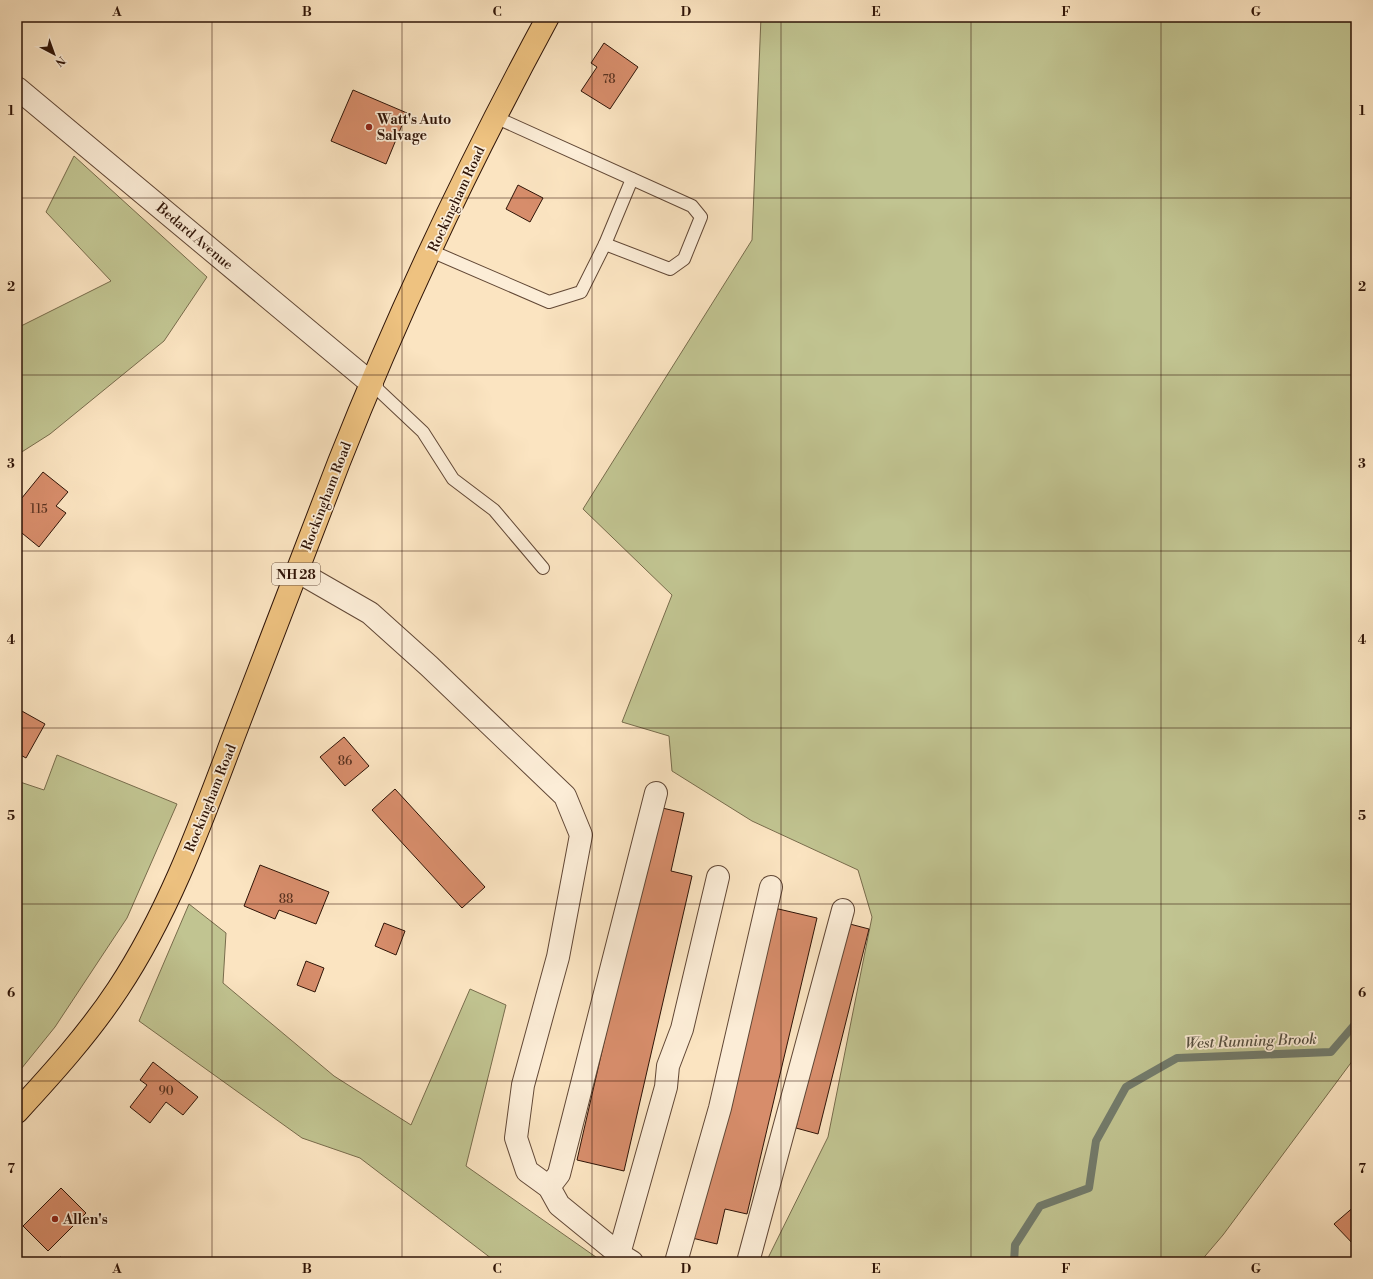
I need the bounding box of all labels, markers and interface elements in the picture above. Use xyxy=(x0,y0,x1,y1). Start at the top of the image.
text: A xyxy=(111,4,122,20)
text: B xyxy=(302,4,312,20)
text: C xyxy=(492,4,502,20)
text: D xyxy=(681,4,691,20)
text: E xyxy=(871,4,881,20)
text: F xyxy=(1061,4,1071,20)
text: G xyxy=(1251,4,1262,20)
north arrow xyxy=(34,34,74,74)
text: N xyxy=(52,53,68,69)
house number: 78 xyxy=(602,72,616,87)
text: 1 xyxy=(8,103,15,119)
text: 1 xyxy=(1359,103,1366,119)
place label: Watt's Auto Salvage xyxy=(376,111,451,145)
marker: Watt's Auto Salvage xyxy=(364,122,374,132)
street label: Rockingham Road xyxy=(424,143,489,255)
street label: Bedard Avenue xyxy=(151,199,236,274)
text: 2 xyxy=(7,279,15,295)
text: 2 xyxy=(1358,279,1366,295)
street label: Rockingham Road xyxy=(298,439,356,553)
text: 3 xyxy=(7,456,15,472)
text: 3 xyxy=(1358,456,1366,472)
house number: 115 xyxy=(30,502,48,517)
road number: NH 28 xyxy=(272,563,320,585)
text: 4 xyxy=(7,632,16,648)
text: 4 xyxy=(1358,632,1367,648)
street label: Rockingham Road xyxy=(181,742,241,855)
house number: 86 xyxy=(338,754,352,769)
text: 5 xyxy=(7,808,15,824)
text: 5 xyxy=(1358,808,1366,824)
house number: 88 xyxy=(279,892,293,907)
text: 6 xyxy=(7,985,15,1001)
text: 6 xyxy=(1358,985,1366,1001)
water label: West Running Brook xyxy=(1185,1030,1317,1053)
house number: 90 xyxy=(158,1084,174,1099)
text: 7 xyxy=(7,1161,15,1177)
text: 7 xyxy=(1358,1161,1366,1177)
place label: Allen's xyxy=(62,1211,108,1229)
marker: Allen's xyxy=(50,1214,60,1224)
text: A xyxy=(111,1261,122,1277)
text: B xyxy=(302,1261,312,1277)
text: C xyxy=(492,1261,502,1277)
text: D xyxy=(681,1261,691,1277)
text: E xyxy=(871,1261,881,1277)
text: F xyxy=(1061,1261,1071,1277)
text: G xyxy=(1251,1261,1262,1277)

